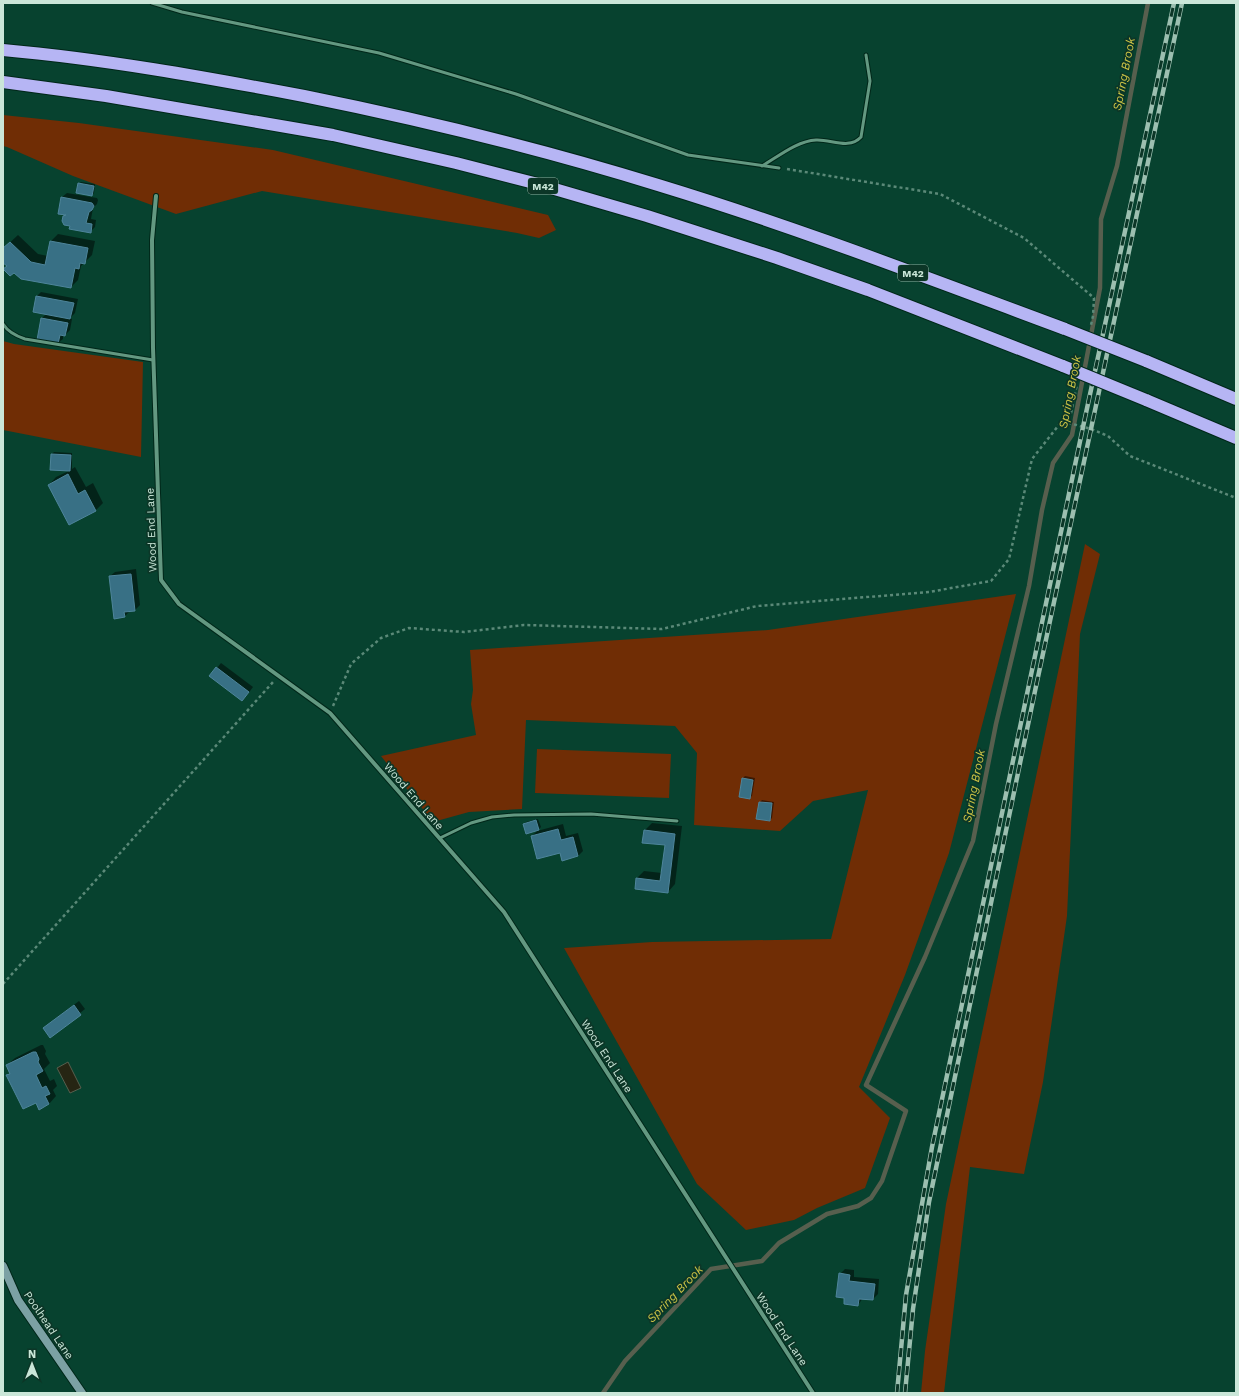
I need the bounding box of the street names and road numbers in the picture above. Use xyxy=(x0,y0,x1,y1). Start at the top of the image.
road number: M42 xyxy=(528,178,558,194)
road number: M42 xyxy=(898,265,928,281)
street label: Wood End Lane xyxy=(144,488,159,572)
street label: Wood End Lane xyxy=(381,760,446,832)
street label: Wood End Lane xyxy=(578,1017,635,1095)
street label: Poolhead Lane xyxy=(21,1289,76,1362)
street label: Wood End Lane xyxy=(753,1290,810,1368)

